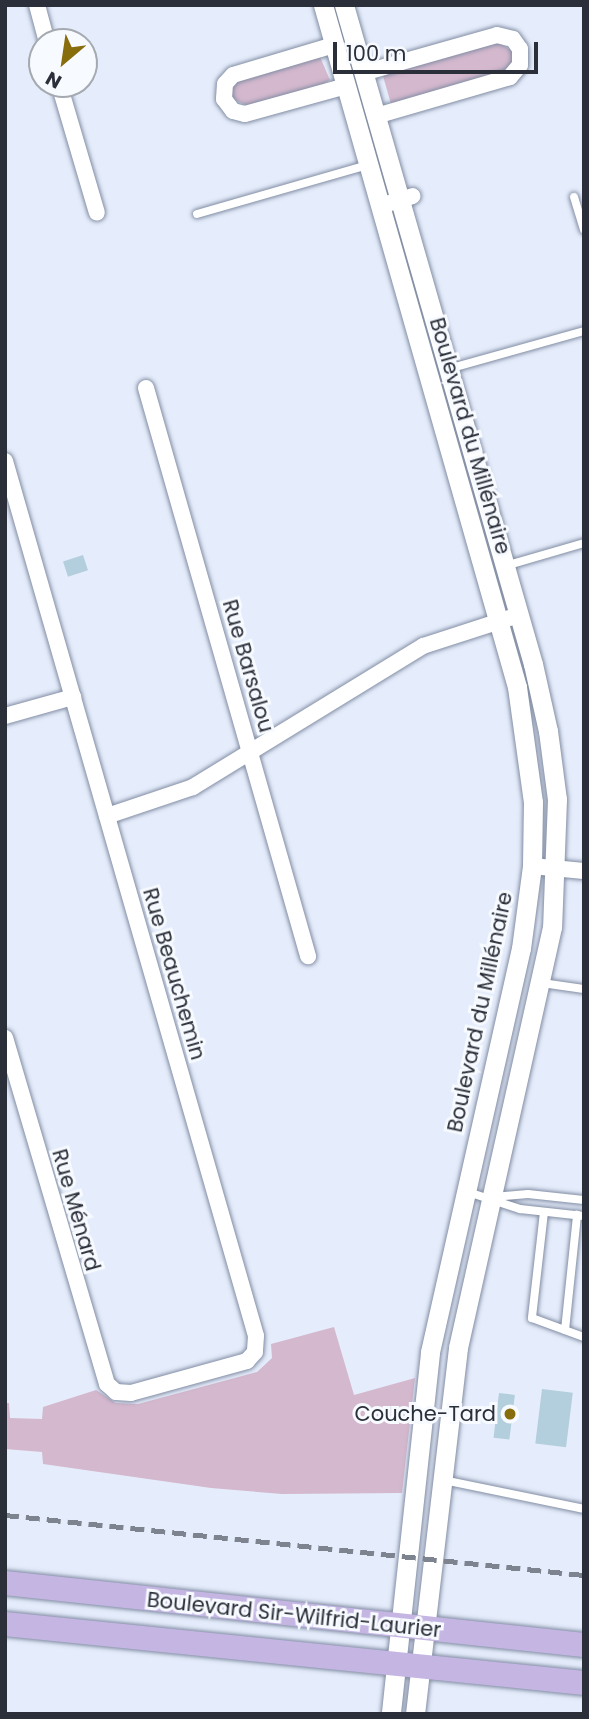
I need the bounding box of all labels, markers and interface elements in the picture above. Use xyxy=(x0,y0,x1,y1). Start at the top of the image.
north arrow xyxy=(28,28,98,98)
scale bar xyxy=(337,28,542,72)
text: 100 m xyxy=(346,39,406,68)
text: N xyxy=(41,65,66,95)
street label: Boulevard du Millénaire xyxy=(424,315,516,557)
street label: Rue Barsalou xyxy=(217,597,279,735)
street label: Rue Beauchemin xyxy=(137,885,211,1063)
street label: Boulevard du Millénaire xyxy=(442,890,518,1134)
street label: Rue Ménard xyxy=(47,1146,105,1274)
place label: Couche-Tard xyxy=(355,1401,496,1427)
marker: Couche-Tard xyxy=(502,1406,518,1422)
street label: Boulevard Sir-Wilfrid-Laurier xyxy=(146,1587,442,1643)

